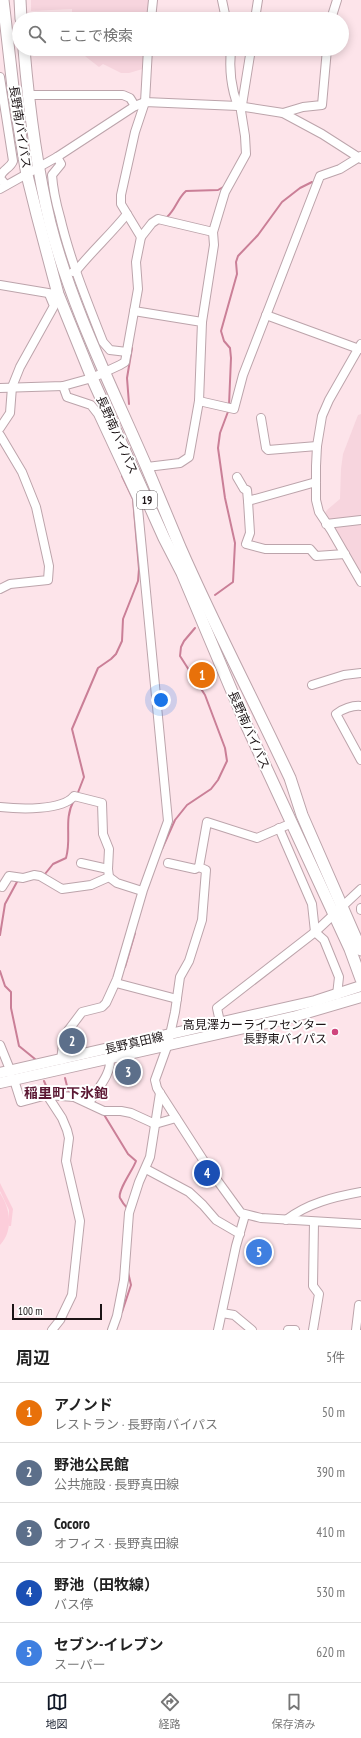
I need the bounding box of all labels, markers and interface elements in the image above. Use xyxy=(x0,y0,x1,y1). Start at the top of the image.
search box xyxy=(12,12,349,56)
icon: search xyxy=(26,23,48,45)
text: ここで検索 xyxy=(58,26,133,45)
street label: 長野南バイパス xyxy=(7,84,34,169)
street label: 長野南バイパス xyxy=(94,393,141,476)
road number: 19 xyxy=(137,491,157,509)
pin: 1 xyxy=(189,660,215,690)
street label: 長野南バイパス xyxy=(226,688,273,771)
your location xyxy=(151,690,171,710)
place label: 高見澤カーライフセンター 長野東バイパス xyxy=(183,1017,327,1046)
pin: 2 xyxy=(59,1026,85,1056)
marker: 高見澤カーライフセンター 長野東バイパス xyxy=(330,1027,340,1037)
street label: 長野真田線 xyxy=(103,1028,165,1057)
pin: 3 xyxy=(115,1057,141,1087)
district label: 稲里町下氷鉋 xyxy=(24,1084,108,1102)
pin: 4 xyxy=(194,1158,220,1188)
pin: 5 xyxy=(246,1237,272,1267)
scale bar xyxy=(12,1302,102,1321)
text: 100 m xyxy=(18,1304,42,1318)
text: 周辺 xyxy=(16,1347,50,1369)
text: 5件 xyxy=(326,1349,345,1366)
text: アノンド xyxy=(54,1395,113,1414)
text: 1 xyxy=(26,1404,32,1421)
text: 50 m xyxy=(322,1404,345,1421)
text: レストラン · 長野南バイパス xyxy=(54,1416,218,1433)
text: 野池公民館 xyxy=(54,1455,129,1474)
text: 2 xyxy=(26,1464,32,1481)
text: 390 m xyxy=(316,1464,345,1481)
text: 公共施設 · 長野真田線 xyxy=(54,1476,179,1493)
text: Cocoro xyxy=(54,1514,90,1533)
text: 3 xyxy=(26,1524,32,1541)
text: 410 m xyxy=(316,1524,345,1541)
text: オフィス · 長野真田線 xyxy=(54,1535,179,1552)
text: 野池（田牧線） xyxy=(54,1575,159,1594)
text: 4 xyxy=(26,1584,32,1601)
text: 530 m xyxy=(316,1584,345,1601)
text: バス停 xyxy=(54,1596,93,1613)
text: セブン-イレブン xyxy=(54,1635,163,1654)
text: 5 xyxy=(26,1644,32,1661)
text: 620 m xyxy=(316,1644,345,1661)
text: スーパー xyxy=(54,1656,106,1673)
tab: 地図 xyxy=(46,1691,68,1731)
tab: 経路 xyxy=(159,1691,181,1731)
tab: 保存済み xyxy=(272,1691,316,1731)

